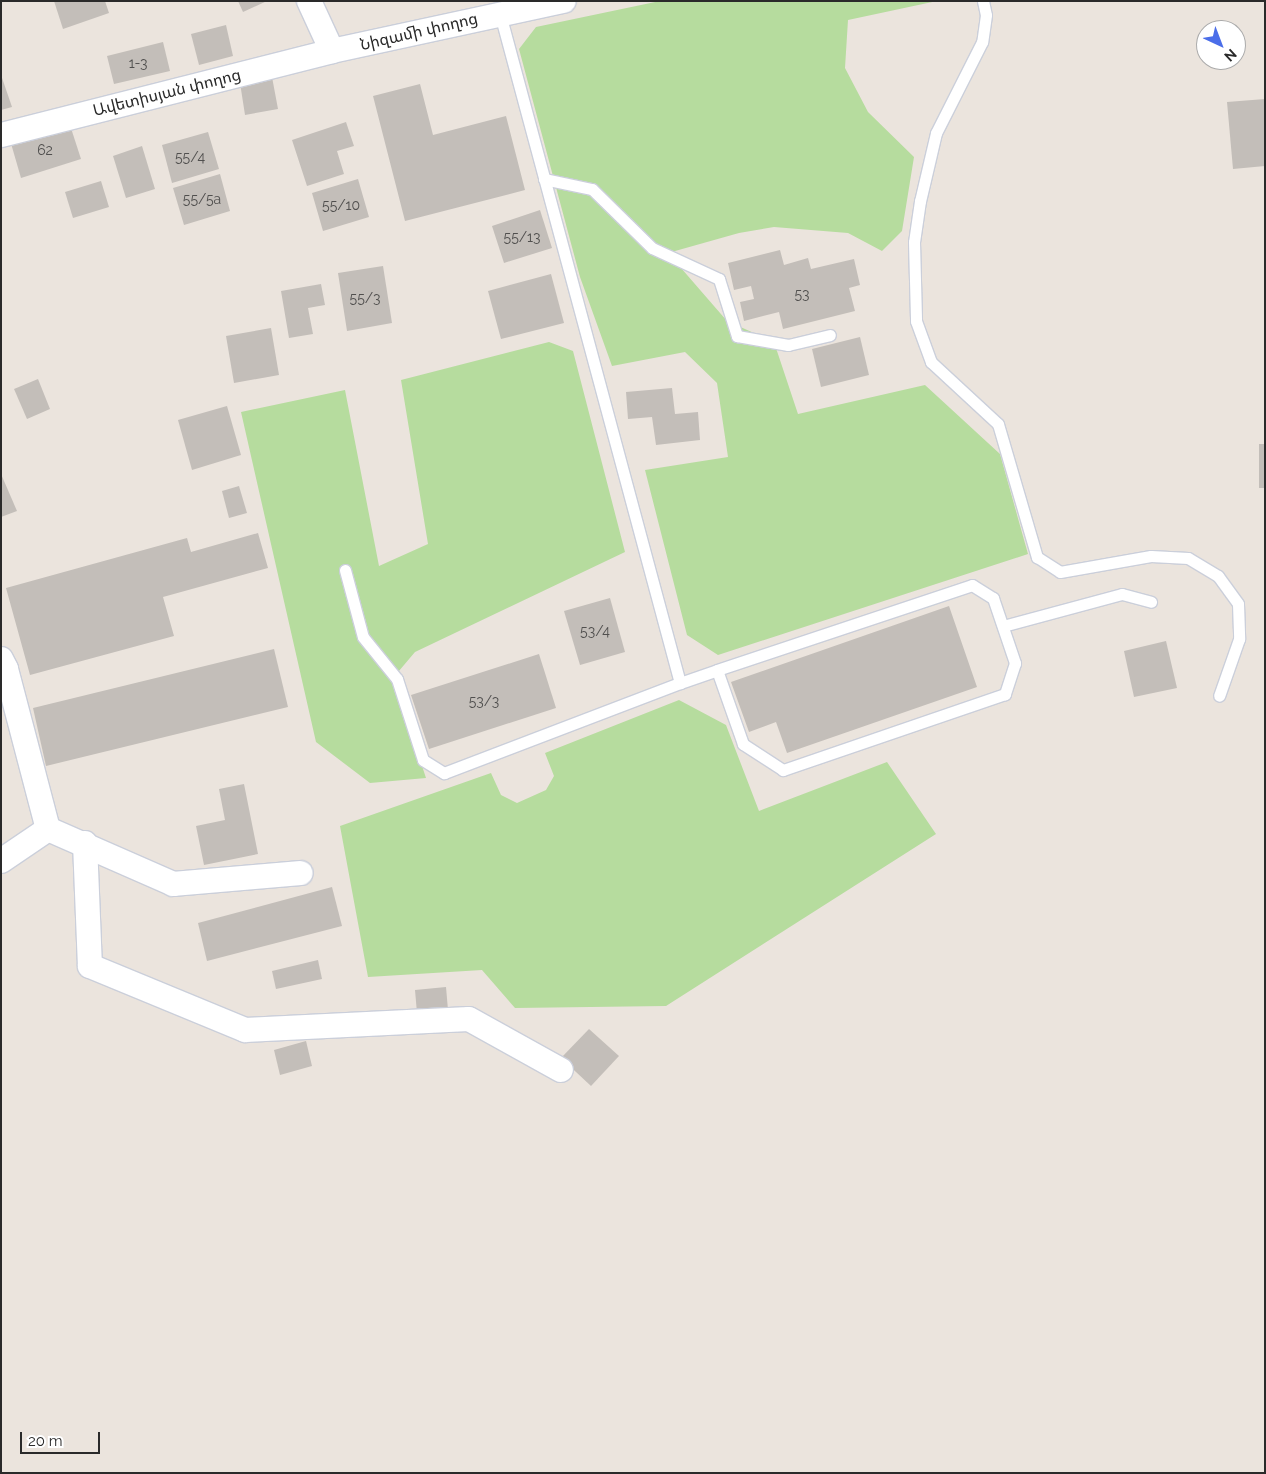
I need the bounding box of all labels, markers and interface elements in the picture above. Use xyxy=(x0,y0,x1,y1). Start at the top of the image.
street label: Նիզամի փողոց xyxy=(358,9,480,55)
north arrow xyxy=(1196,20,1246,70)
text: N xyxy=(1221,46,1240,65)
house number: 1-3 xyxy=(129,55,147,71)
street label: Ավետիսյան փողոց xyxy=(91,65,243,121)
house number: 62 xyxy=(37,142,53,158)
house number: 55/4 xyxy=(175,149,205,165)
house number: 55/5a xyxy=(183,191,221,207)
house number: 55/10 xyxy=(322,197,360,213)
house number: 55/13 xyxy=(504,229,540,245)
house number: 53 xyxy=(794,286,810,302)
house number: 55/3 xyxy=(350,290,380,306)
house number: 53/4 xyxy=(580,623,610,639)
house number: 53/3 xyxy=(469,693,499,709)
scale bar xyxy=(22,1422,102,1454)
text: 20 m xyxy=(28,1432,63,1450)

